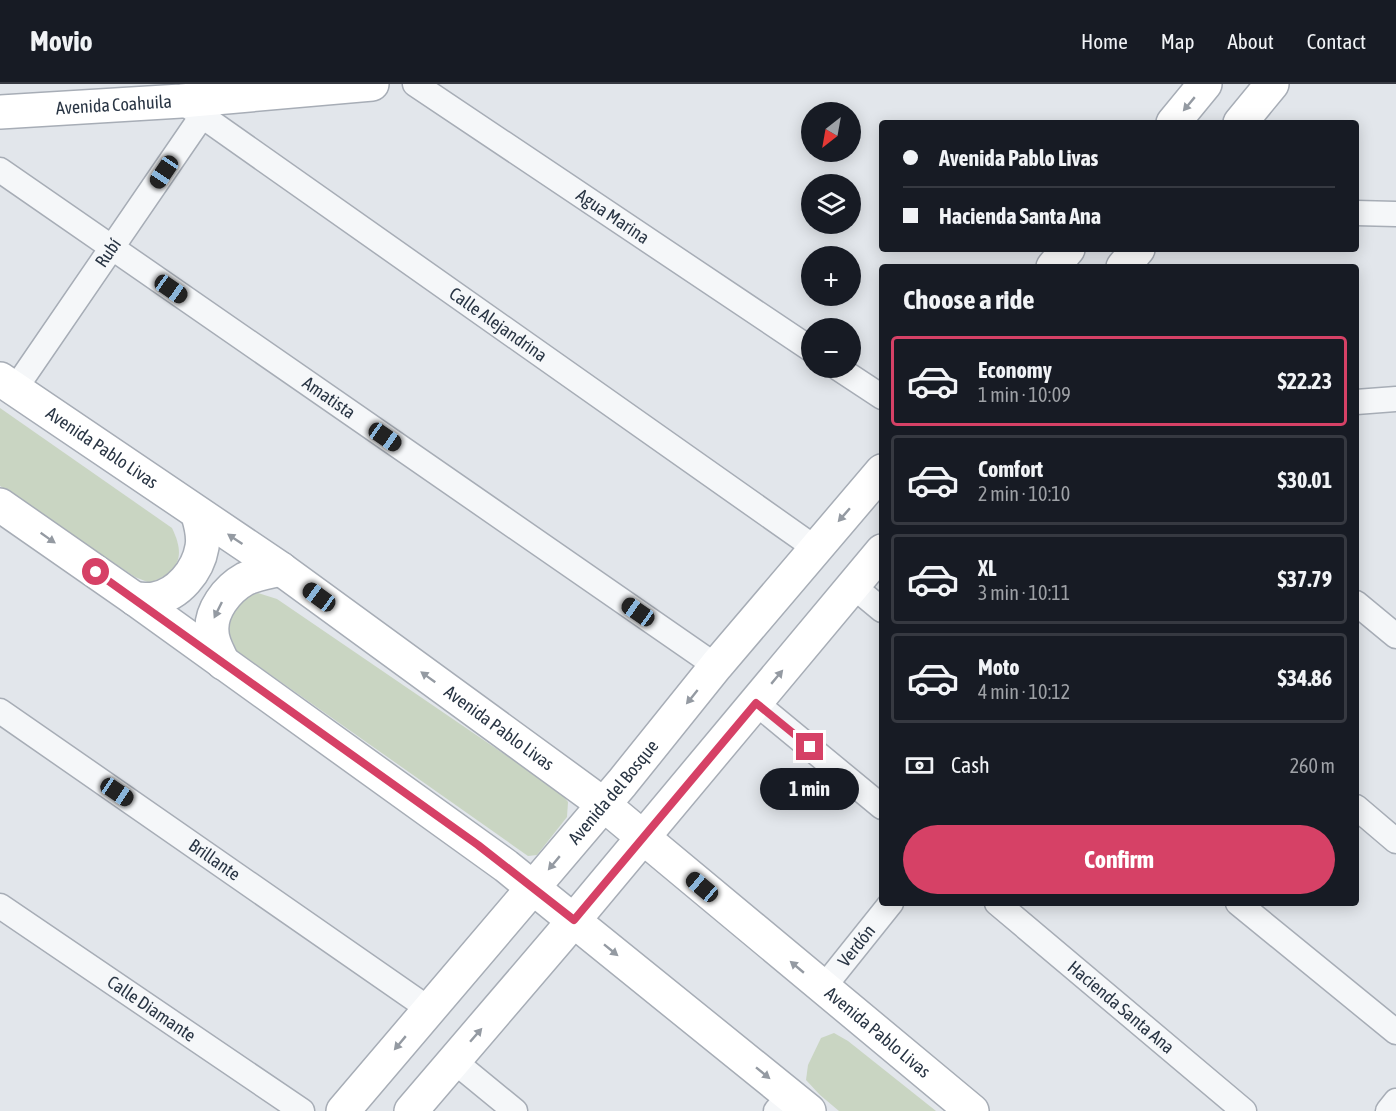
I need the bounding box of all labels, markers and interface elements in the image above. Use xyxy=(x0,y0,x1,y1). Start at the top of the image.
text: Movio xyxy=(30,25,93,57)
text: Home xyxy=(1081,29,1128,53)
text: Map xyxy=(1161,29,1195,53)
text: About xyxy=(1228,29,1274,53)
text: Contact xyxy=(1307,29,1366,53)
street label: Avenida Coahuila xyxy=(55,91,172,119)
one-way arrow xyxy=(1183,96,1196,111)
north arrow xyxy=(801,102,861,162)
map controls xyxy=(801,102,861,378)
text: Avenida Pablo Livas xyxy=(939,145,1098,171)
car xyxy=(146,152,182,192)
button: layers xyxy=(801,174,861,234)
street label: Agua Marina xyxy=(573,184,653,248)
text: Hacienda Santa Ana xyxy=(939,203,1101,229)
street label: Rubí xyxy=(91,234,125,271)
button: + xyxy=(801,246,861,306)
car xyxy=(151,271,191,307)
street label: Calle Alejandrina xyxy=(446,283,551,366)
text: Choose a ride xyxy=(903,284,1035,315)
button: − xyxy=(801,318,861,378)
icon: car xyxy=(906,354,960,408)
text: Economy xyxy=(978,357,1052,383)
text: $22.23 xyxy=(1277,368,1332,394)
street label: Amatista xyxy=(299,372,359,423)
text: 1 min · 10:09 xyxy=(978,383,1071,406)
street label: Avenida Pablo Livas xyxy=(42,402,162,493)
car xyxy=(365,419,405,455)
icon: car xyxy=(906,453,960,507)
text: Comfort xyxy=(978,456,1043,482)
text: $30.01 xyxy=(1277,467,1332,493)
text: 2 min · 10:10 xyxy=(978,482,1070,505)
one-way arrow xyxy=(838,507,851,522)
one-way arrow xyxy=(40,532,56,543)
one-way arrow xyxy=(228,533,244,545)
icon: car xyxy=(906,552,960,606)
text: XL xyxy=(978,555,996,581)
route start xyxy=(82,558,109,585)
text: $37.79 xyxy=(1277,566,1332,592)
car xyxy=(299,579,339,615)
text: 3 min · 10:11 xyxy=(978,581,1070,604)
car xyxy=(618,594,658,630)
one-way arrow xyxy=(213,601,223,619)
icon: car xyxy=(906,651,960,705)
text: Moto xyxy=(978,654,1020,680)
text: $34.86 xyxy=(1277,665,1332,691)
one-way arrow xyxy=(771,669,783,684)
one-way arrow xyxy=(421,671,437,683)
text: 4 min · 10:12 xyxy=(978,680,1070,703)
street label: Avenida Pablo Livas xyxy=(440,681,558,775)
one-way arrow xyxy=(685,689,698,705)
route end xyxy=(796,733,823,760)
street label: Avenida del Bosque xyxy=(564,736,662,848)
icon: cash xyxy=(903,749,936,782)
text: Cash xyxy=(951,752,990,778)
text: 260 m xyxy=(1290,754,1335,777)
callout: 1 min xyxy=(760,768,860,810)
car xyxy=(97,774,137,810)
text: 1 min xyxy=(789,777,830,800)
button: Confirm xyxy=(903,825,1335,894)
street label: Brillante xyxy=(185,834,244,885)
one-way arrow xyxy=(547,855,560,871)
car xyxy=(682,869,722,905)
street label: Verdón xyxy=(833,920,879,971)
one-way arrow xyxy=(604,943,619,956)
street label: Hacienda Santa Ana xyxy=(1064,956,1179,1058)
one-way arrow xyxy=(790,961,805,974)
street label: Calle Diamante xyxy=(103,971,200,1046)
street label: Avenida Pablo Livas xyxy=(821,982,935,1082)
one-way arrow xyxy=(469,1028,482,1043)
one-way arrow xyxy=(394,1035,407,1050)
one-way arrow xyxy=(755,1066,770,1079)

